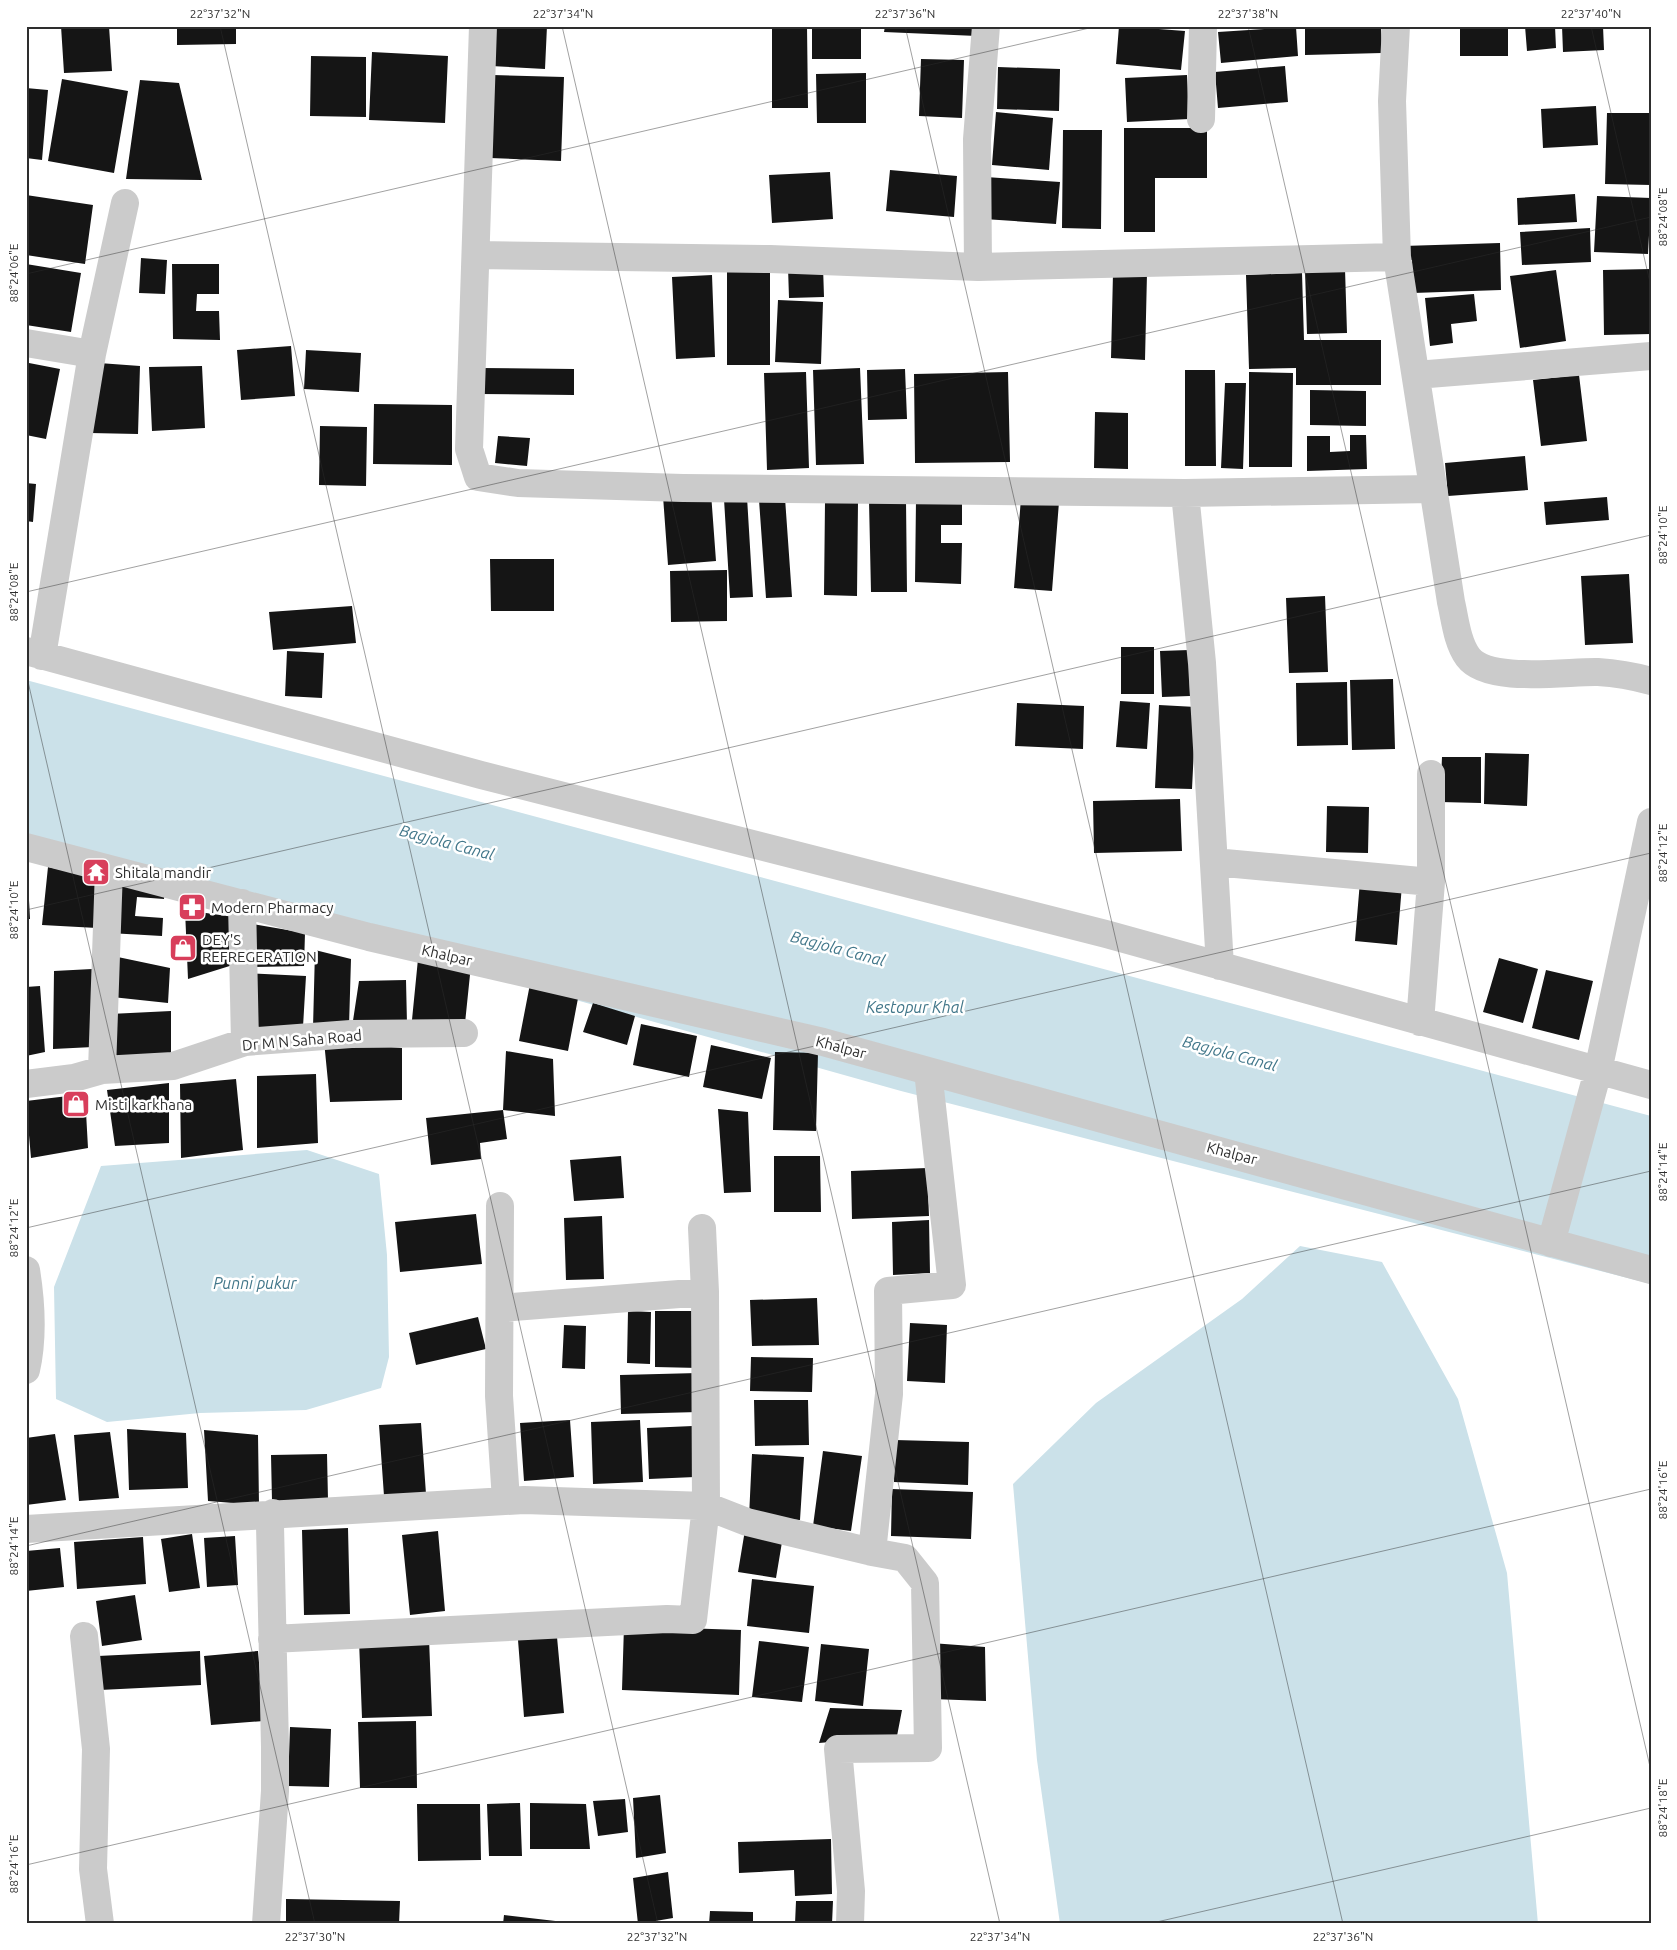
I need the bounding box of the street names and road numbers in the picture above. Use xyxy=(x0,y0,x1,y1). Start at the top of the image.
street label: Khalpar xyxy=(420,941,474,969)
street label: Dr M N Saha Road xyxy=(241,1026,363,1054)
street label: Khalpar xyxy=(814,1032,868,1062)
street label: Khalpar xyxy=(1205,1138,1259,1168)

